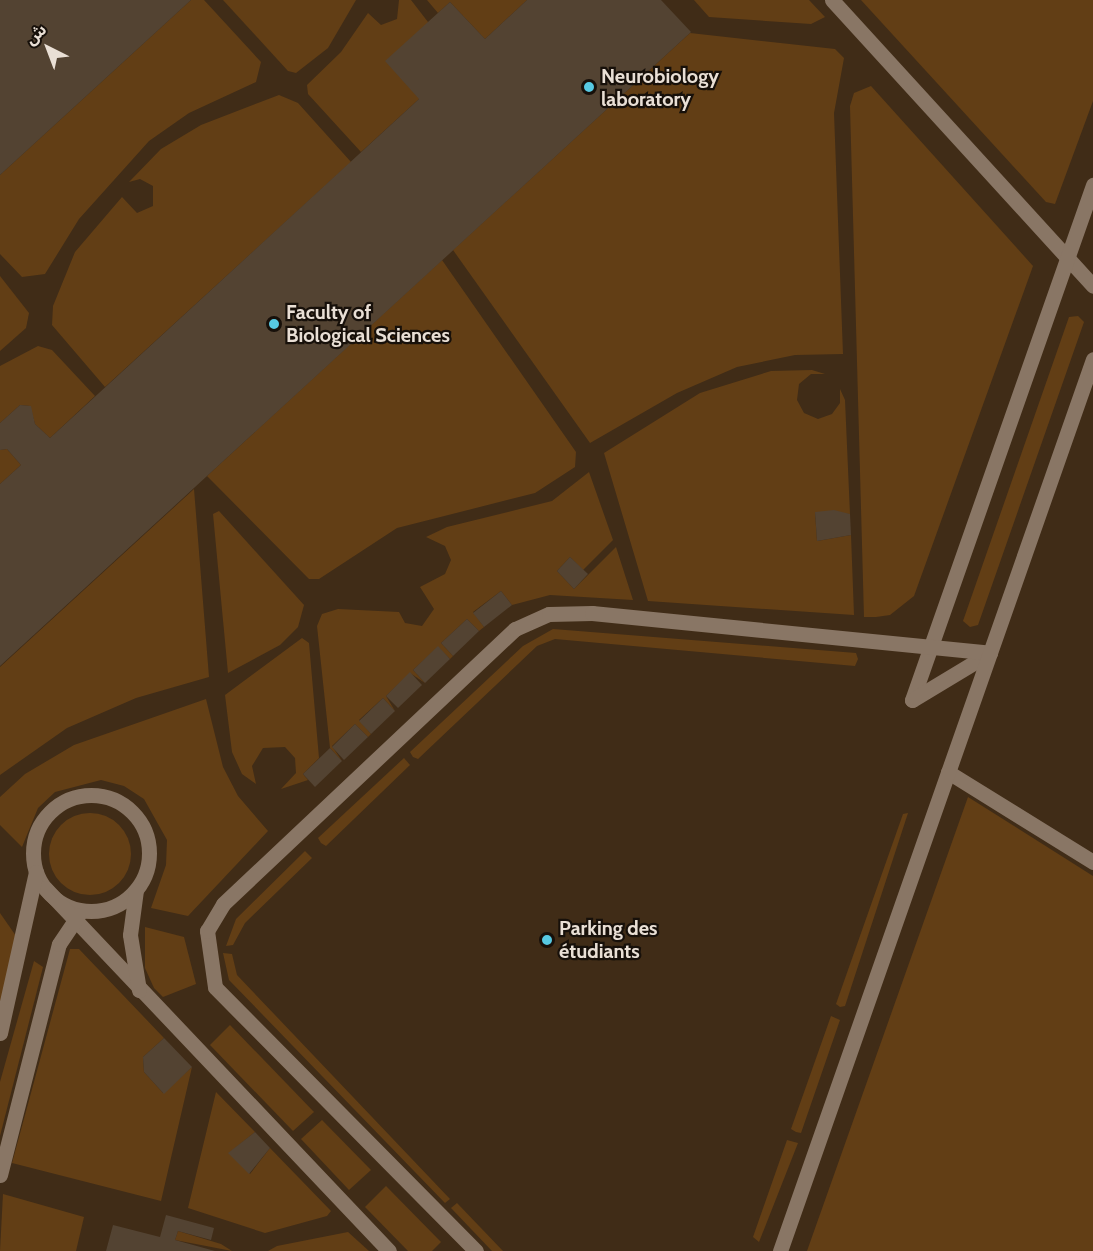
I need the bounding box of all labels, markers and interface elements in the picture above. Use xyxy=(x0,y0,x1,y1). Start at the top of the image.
north arrow xyxy=(18,18,78,78)
text: ش xyxy=(21,20,50,49)
place label: Neurobiology laboratory xyxy=(601,64,719,111)
marker: Neurobiology laboratory xyxy=(582,80,596,94)
place label: Faculty of Biological Sciences xyxy=(286,300,450,347)
marker: Faculty of Biological Sciences xyxy=(267,317,281,331)
place label: Parking des étudiants xyxy=(559,916,657,963)
marker: Parking des étudiants xyxy=(540,933,554,947)

